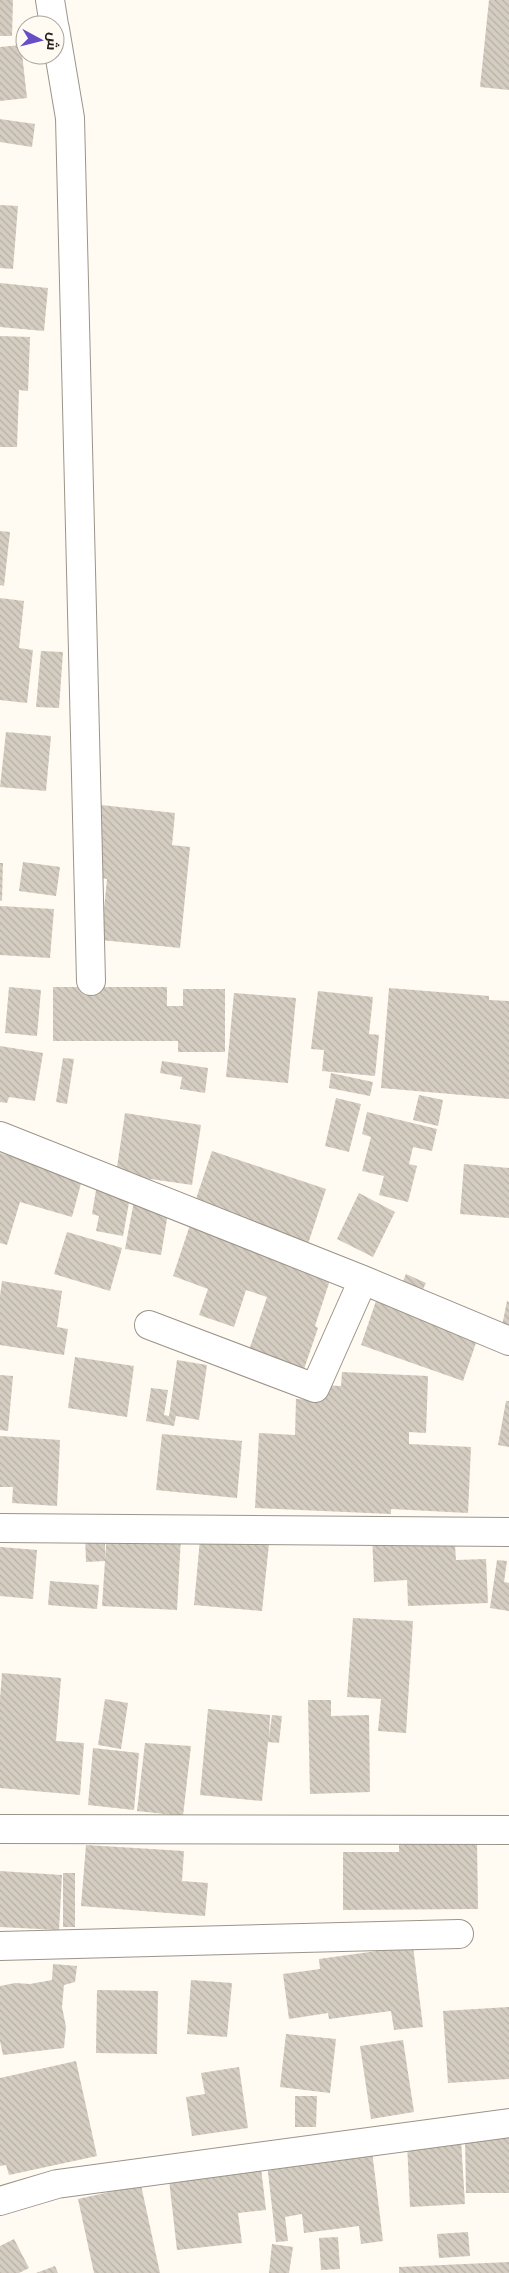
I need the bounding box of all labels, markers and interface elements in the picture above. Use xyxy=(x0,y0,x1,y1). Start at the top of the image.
north arrow xyxy=(15,15,65,65)
text: ش xyxy=(43,32,63,52)

